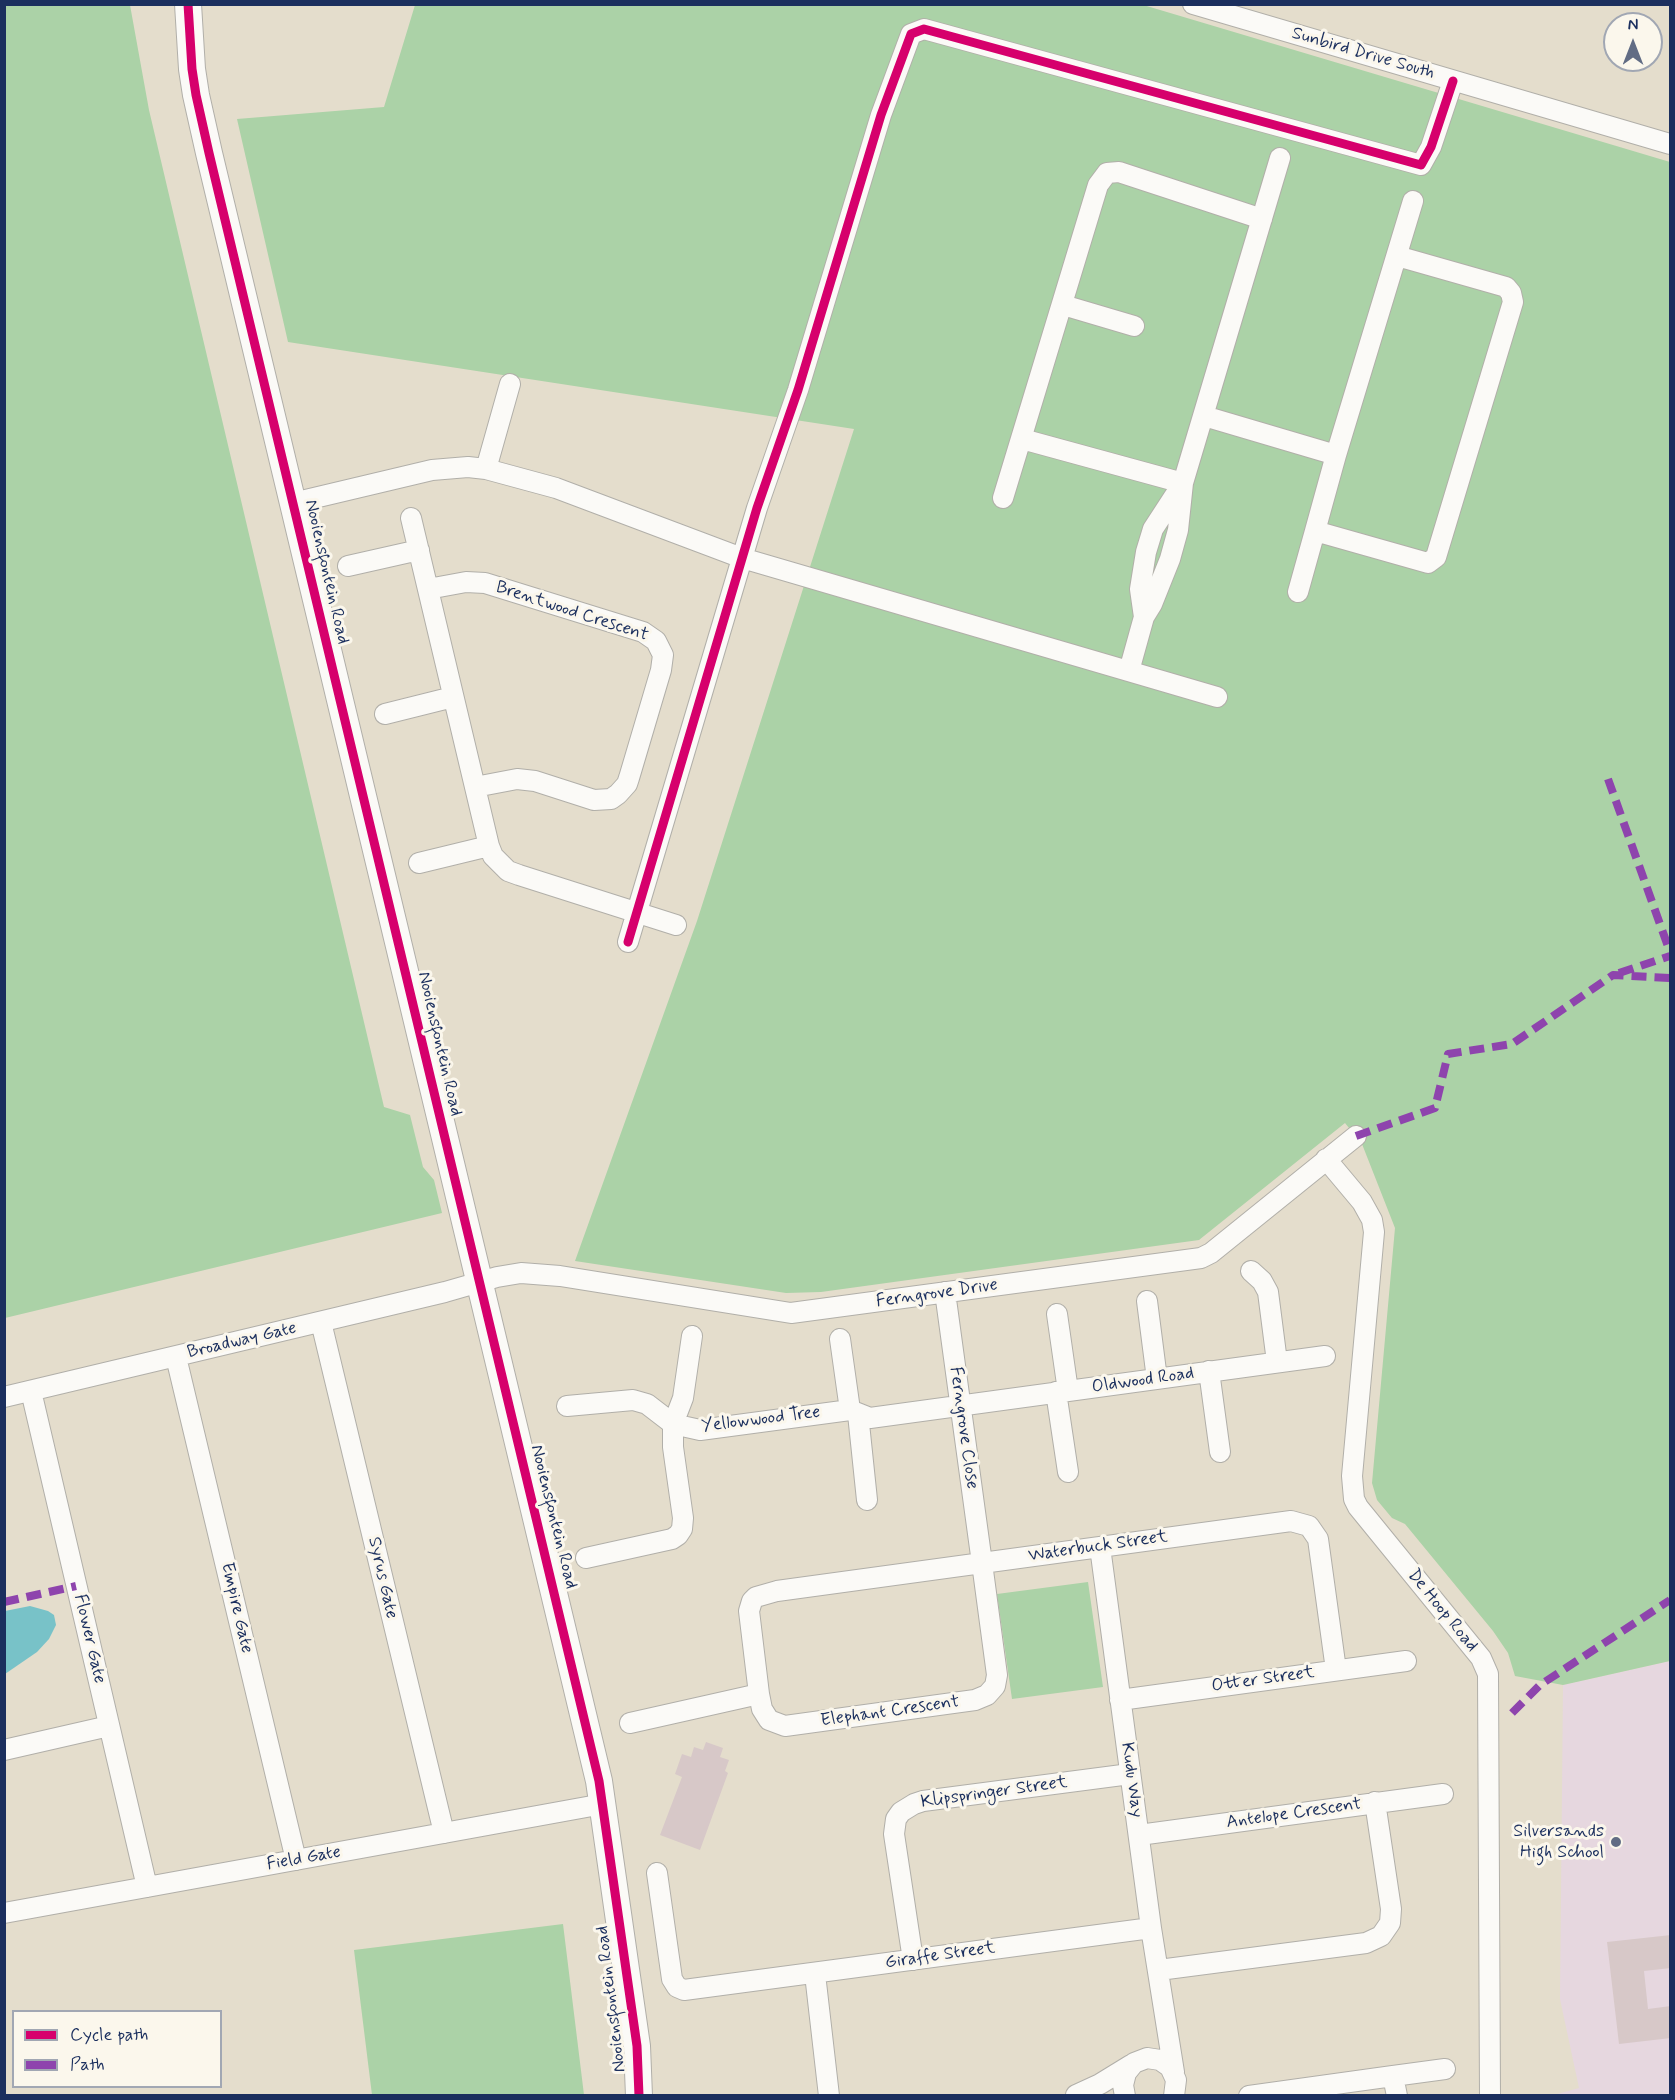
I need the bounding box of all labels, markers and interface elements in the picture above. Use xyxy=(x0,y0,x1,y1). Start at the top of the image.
north arrow xyxy=(1603,12,1663,72)
text: N xyxy=(1628,15,1638,36)
street label: Sunbird Drive South xyxy=(1289,23,1437,85)
street label: Nooiensfontein Road xyxy=(299,498,353,646)
street label: Brentwood Crescent xyxy=(493,577,651,647)
street label: Nooiensfontein Road xyxy=(412,970,466,1118)
street label: Ferngrove Drive xyxy=(875,1275,999,1313)
street label: Broadway Gate xyxy=(185,1318,299,1364)
street label: Oldwood Road xyxy=(1091,1363,1195,1399)
street label: Ferngrove Close xyxy=(944,1365,982,1491)
street label: Yellowwood Tree xyxy=(700,1402,822,1438)
street label: Nooiensfontein Road xyxy=(525,1443,581,1591)
street label: Waterbuck Street xyxy=(1027,1527,1169,1567)
street label: Syrus Gate xyxy=(362,1535,402,1621)
street label: Empire Gate xyxy=(215,1561,257,1655)
street label: De Hoop Road xyxy=(1402,1565,1482,1657)
street label: Flower Gate xyxy=(68,1592,110,1686)
street label: Otter Street xyxy=(1210,1662,1316,1698)
street label: Elephant Crescent xyxy=(819,1692,961,1732)
street label: Kudu Way xyxy=(1115,1741,1147,1819)
street label: Klipspringer Street xyxy=(919,1772,1069,1814)
street label: Antelope Crescent xyxy=(1225,1794,1363,1834)
place label: Silversands High School xyxy=(1513,1821,1604,1864)
marker: Silversands High School xyxy=(1609,1835,1623,1849)
street label: Field Gate xyxy=(265,1842,343,1876)
street label: Nooiensfontein Road xyxy=(592,1924,632,2074)
street label: Giraffe Street xyxy=(884,1938,996,1974)
legend xyxy=(12,2010,222,2088)
text: Cycle path xyxy=(70,2023,148,2047)
text: Path xyxy=(70,2053,105,2077)

